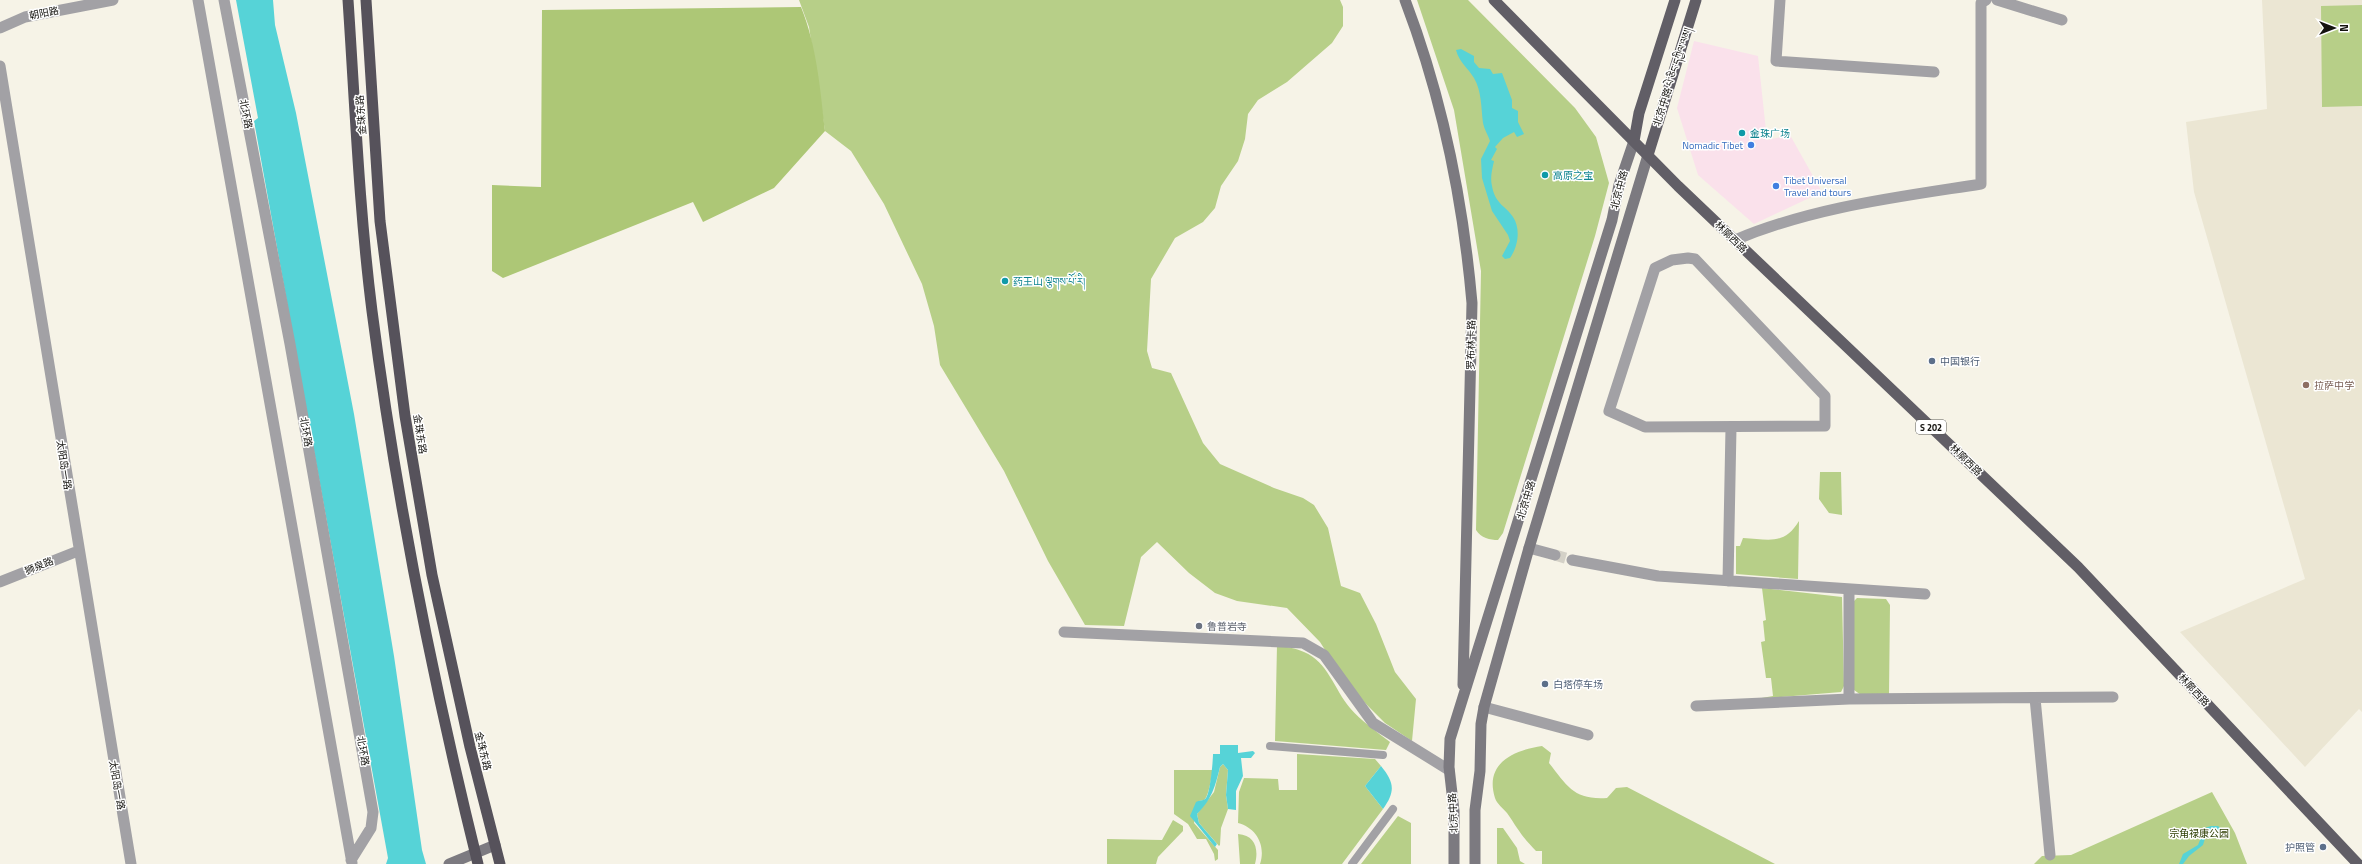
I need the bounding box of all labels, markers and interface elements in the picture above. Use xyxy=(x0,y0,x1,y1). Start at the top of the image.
street label: 朝阳路 xyxy=(28,3,60,23)
north arrow xyxy=(2314,8,2354,48)
text: N xyxy=(2336,24,2352,32)
street label: 北京中路 པེ་ཅིང་དཀྱིལ་ལམ། xyxy=(1649,26,1696,129)
street label: 金珠东路 xyxy=(352,95,370,135)
street label: 北环路 xyxy=(236,98,256,130)
place label: 金珠广场 xyxy=(1750,126,1790,141)
marker: 金珠广场 xyxy=(1737,128,1747,138)
place label: Nomadic Tibet xyxy=(1682,138,1743,153)
marker: Nomadic Tibet xyxy=(1746,140,1756,150)
place label: 高原之宝 xyxy=(1553,168,1593,183)
street label: 北京中路 xyxy=(1607,169,1631,211)
marker: 高原之宝 xyxy=(1540,170,1550,180)
place label: Tibet Universal Travel and tours xyxy=(1784,173,1852,200)
marker: Tibet Universal Travel and tours xyxy=(1771,181,1781,191)
street label: 林廓西路 xyxy=(1711,218,1751,256)
place label: 药王山 ལྕགས་པོ་རི། xyxy=(1013,272,1085,290)
marker: 药王山 ལྕགས་པོ་རི། xyxy=(1000,276,1010,286)
street label: 罗布林卡路 xyxy=(1463,320,1479,370)
place label: 中国银行 xyxy=(1940,354,1980,369)
marker: 中国银行 xyxy=(1927,356,1937,366)
place label: 拉萨中学 xyxy=(2314,378,2354,393)
marker: 拉萨中学 xyxy=(2301,380,2311,390)
street label: 金珠东路 xyxy=(409,413,431,455)
street label: 北环路 xyxy=(296,416,316,448)
road number: S 202 xyxy=(1916,420,1946,434)
street label: 太阳岛一路 xyxy=(53,439,75,491)
street label: 林廓西路 xyxy=(1946,441,1986,479)
street label: 北京中路 xyxy=(1513,479,1539,521)
street label: 狮泉路 xyxy=(22,553,56,579)
place label: 鲁普岩寺 xyxy=(1207,619,1247,634)
marker: 鲁普岩寺 xyxy=(1194,621,1204,631)
street label: 林廓西路 xyxy=(2175,670,2213,710)
place label: 白塔停车场 xyxy=(1553,677,1603,692)
marker: 白塔停车场 xyxy=(1540,679,1550,689)
street label: 金珠东路 xyxy=(471,730,495,772)
street label: 北环路 xyxy=(353,735,373,767)
street label: 太阳岛一路 xyxy=(105,759,129,811)
street label: 北京中路 xyxy=(1444,793,1462,833)
park label: 宗角禄康公园 xyxy=(2169,826,2229,841)
place label: 护照管 xyxy=(2285,840,2315,855)
marker: 护照管 xyxy=(2318,842,2328,852)

